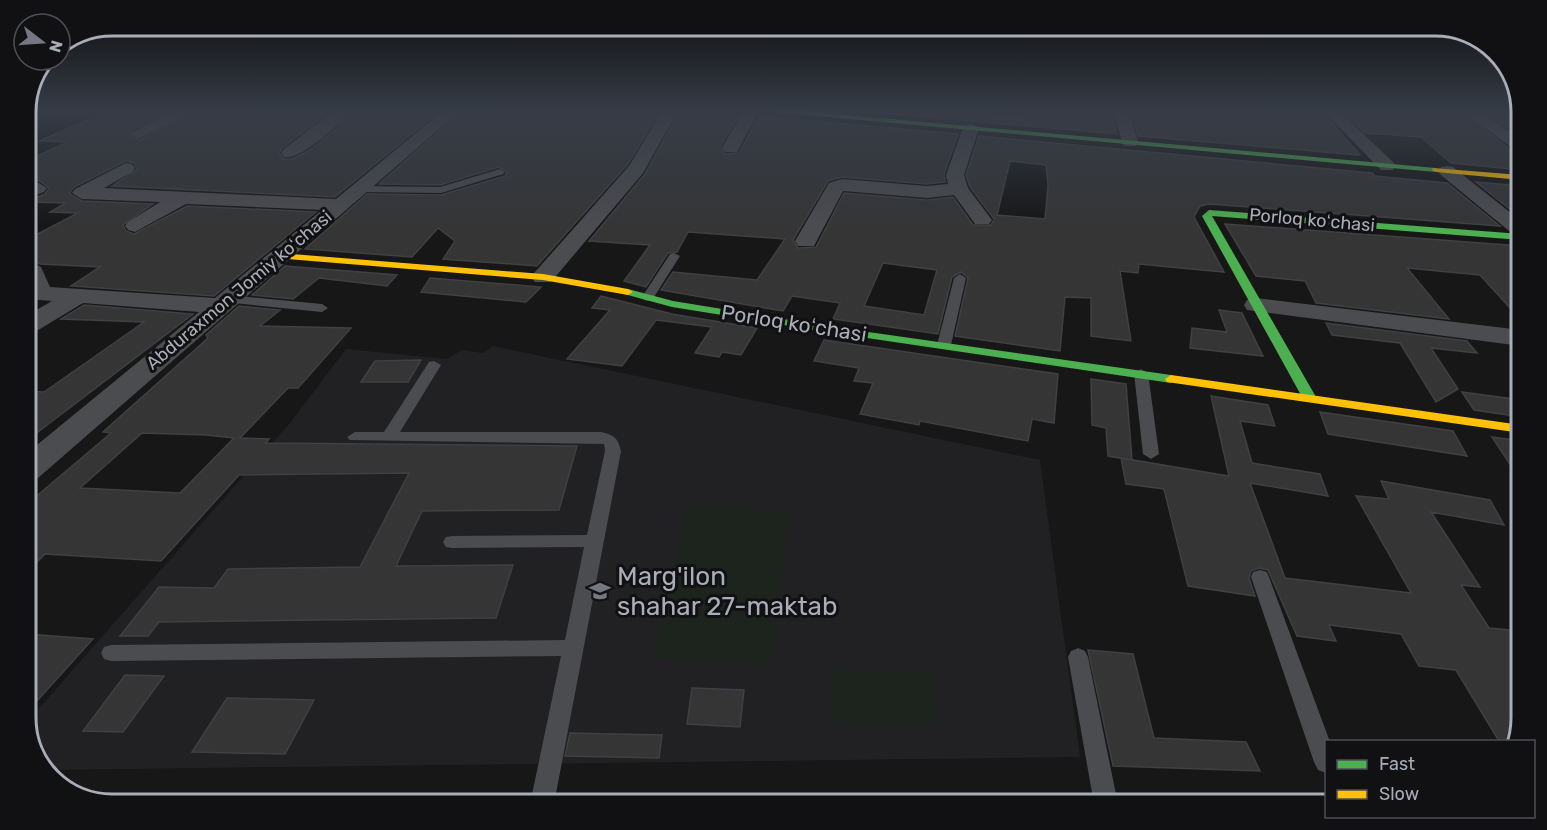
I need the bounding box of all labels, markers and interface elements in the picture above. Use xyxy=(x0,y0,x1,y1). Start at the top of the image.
north arrow xyxy=(12,12,72,72)
text: N xyxy=(45,38,67,55)
street label: Porloq koʻchasi xyxy=(1248,204,1376,236)
street label: Abduraxmon Jomiy koʻchasi xyxy=(142,206,336,374)
street label: Porloq koʻchasi xyxy=(719,299,869,347)
place label: Marg'ilon shahar 27-maktab xyxy=(617,561,837,622)
school or university icon: Marg'ilon shahar 27-maktab xyxy=(588,579,612,603)
legend xyxy=(1325,740,1535,818)
text: Fast xyxy=(1379,753,1415,775)
text: Slow xyxy=(1379,783,1419,805)

